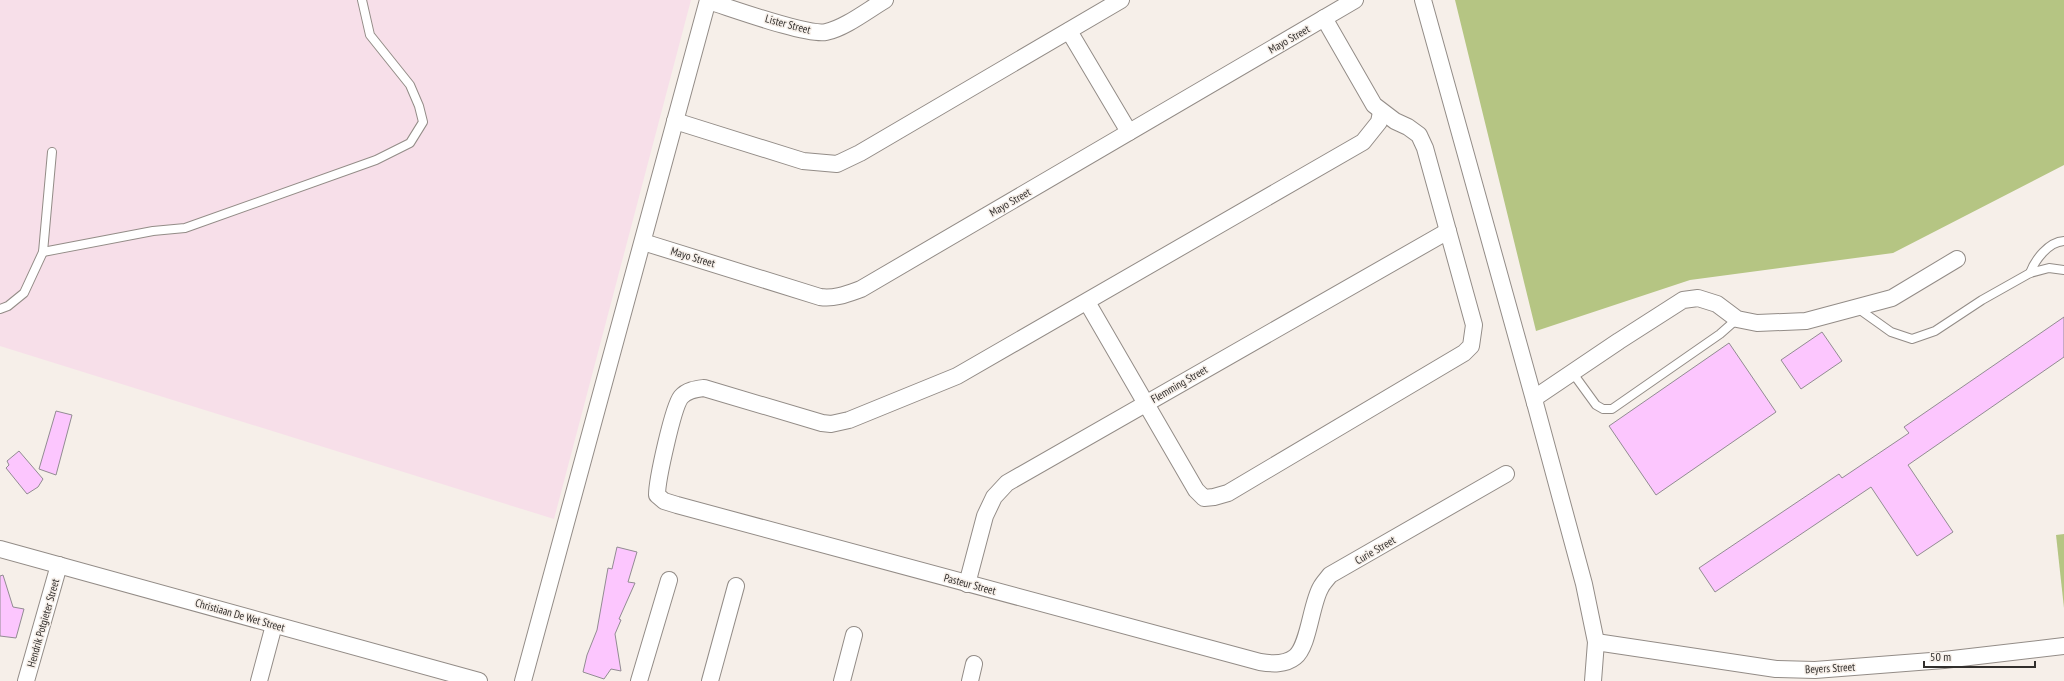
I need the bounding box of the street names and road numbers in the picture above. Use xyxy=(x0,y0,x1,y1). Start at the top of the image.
street label: Lister Street xyxy=(764,11,812,37)
street label: Mayo Street xyxy=(1266,22,1312,56)
street label: Mayo Street xyxy=(987,185,1033,219)
street label: Mayo Street xyxy=(669,244,717,270)
street label: Flemming Street xyxy=(1148,362,1210,406)
street label: Curie Street xyxy=(1352,533,1398,567)
street label: Pasteur Street xyxy=(943,570,997,598)
street label: Hendrik Potgieter Street xyxy=(24,577,62,669)
street label: Christiaan De Wet Street xyxy=(194,596,286,634)
street label: Beyers Street xyxy=(1805,660,1855,676)

